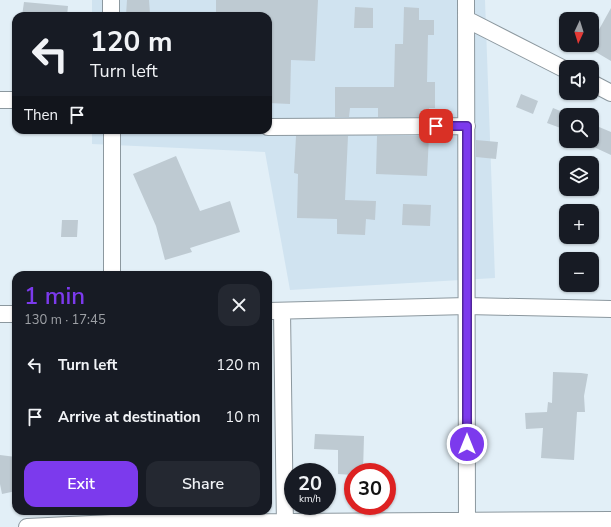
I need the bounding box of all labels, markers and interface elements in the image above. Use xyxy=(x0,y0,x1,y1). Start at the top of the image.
north arrow xyxy=(559,12,599,52)
map controls xyxy=(559,12,599,292)
text: 120 m xyxy=(90,23,173,61)
icon: left xyxy=(24,28,76,80)
text: Turn left xyxy=(90,59,158,83)
button: sound xyxy=(559,60,599,100)
icon: arrive xyxy=(66,104,88,126)
text: Then xyxy=(24,105,58,125)
button: search xyxy=(559,108,599,148)
pin xyxy=(419,109,453,143)
icon: arrive xyxy=(425,115,447,137)
button: layers xyxy=(559,156,599,196)
button: + xyxy=(559,204,599,244)
button: − xyxy=(559,252,599,292)
text: 1 min xyxy=(24,280,85,312)
button: close xyxy=(218,284,260,326)
text: 130 m · 17:45 xyxy=(24,311,106,329)
icon: left xyxy=(24,354,46,376)
text: Turn left xyxy=(58,355,117,375)
text: 120 m xyxy=(216,355,260,375)
icon: arrive xyxy=(24,406,46,428)
text: Arrive at destination xyxy=(58,407,201,427)
text: 10 m xyxy=(225,407,260,427)
position arrow xyxy=(446,423,488,465)
button: Exit xyxy=(24,461,138,507)
button: Share xyxy=(146,461,260,507)
speed limit sign: 30 xyxy=(344,463,396,515)
text: 20 xyxy=(298,470,322,497)
text: km/h xyxy=(299,492,321,506)

